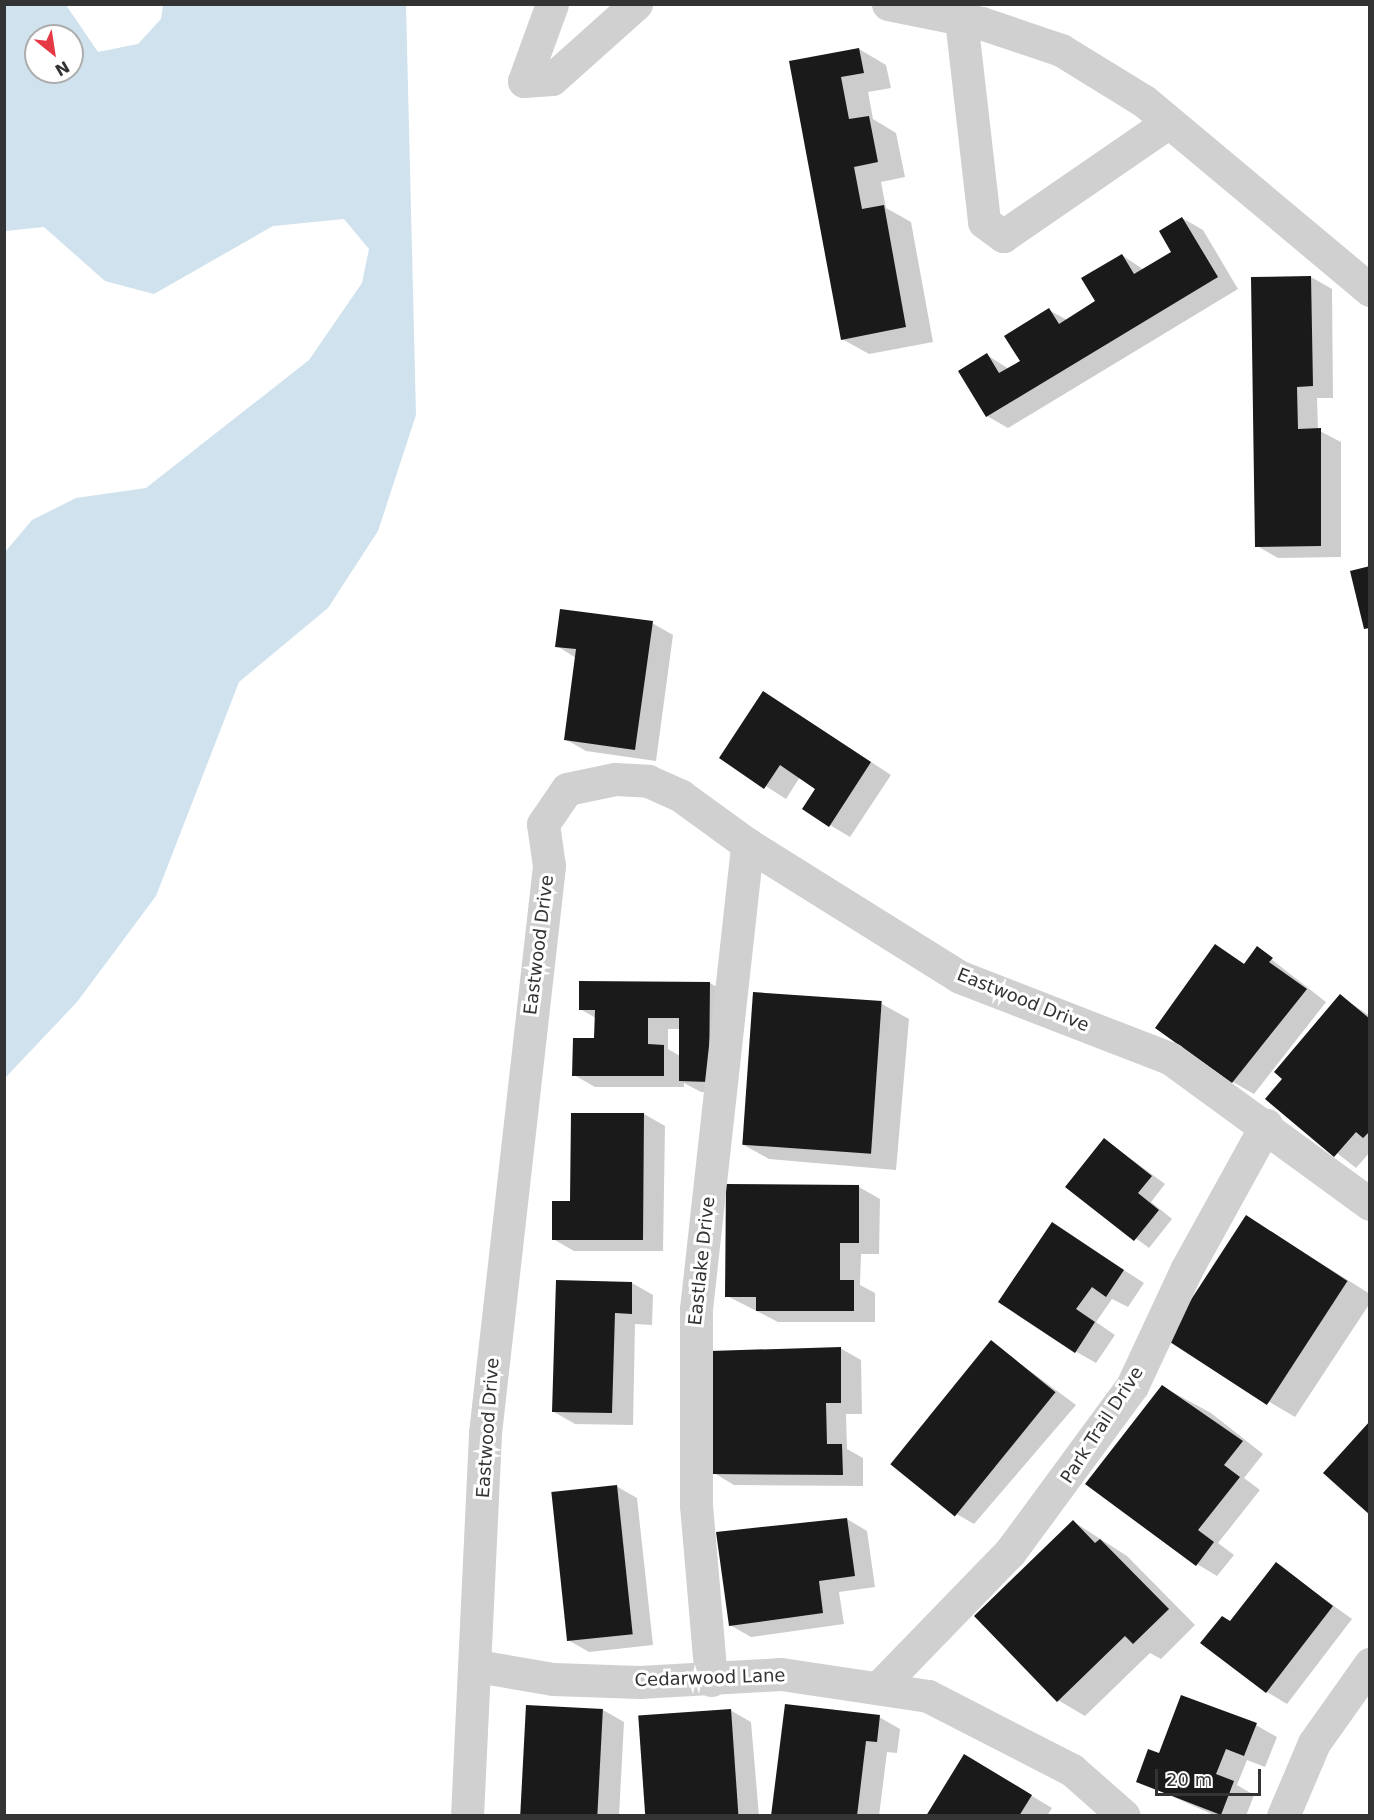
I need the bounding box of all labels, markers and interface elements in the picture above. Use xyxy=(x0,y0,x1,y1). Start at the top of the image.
north arrow xyxy=(24,24,84,84)
text: N xyxy=(52,57,73,80)
street label: Eastwood Drive xyxy=(520,874,558,1016)
street label: Eastwood Drive xyxy=(954,964,1092,1036)
street label: Eastlake Drive xyxy=(684,1196,720,1326)
street label: Eastwood Drive xyxy=(472,1357,504,1499)
street label: Park Trail Drive xyxy=(1056,1362,1148,1488)
street label: Cedarwood Lane xyxy=(634,1665,786,1691)
scale bar xyxy=(1158,1757,1264,1795)
text: 20 m xyxy=(1166,1769,1212,1790)

